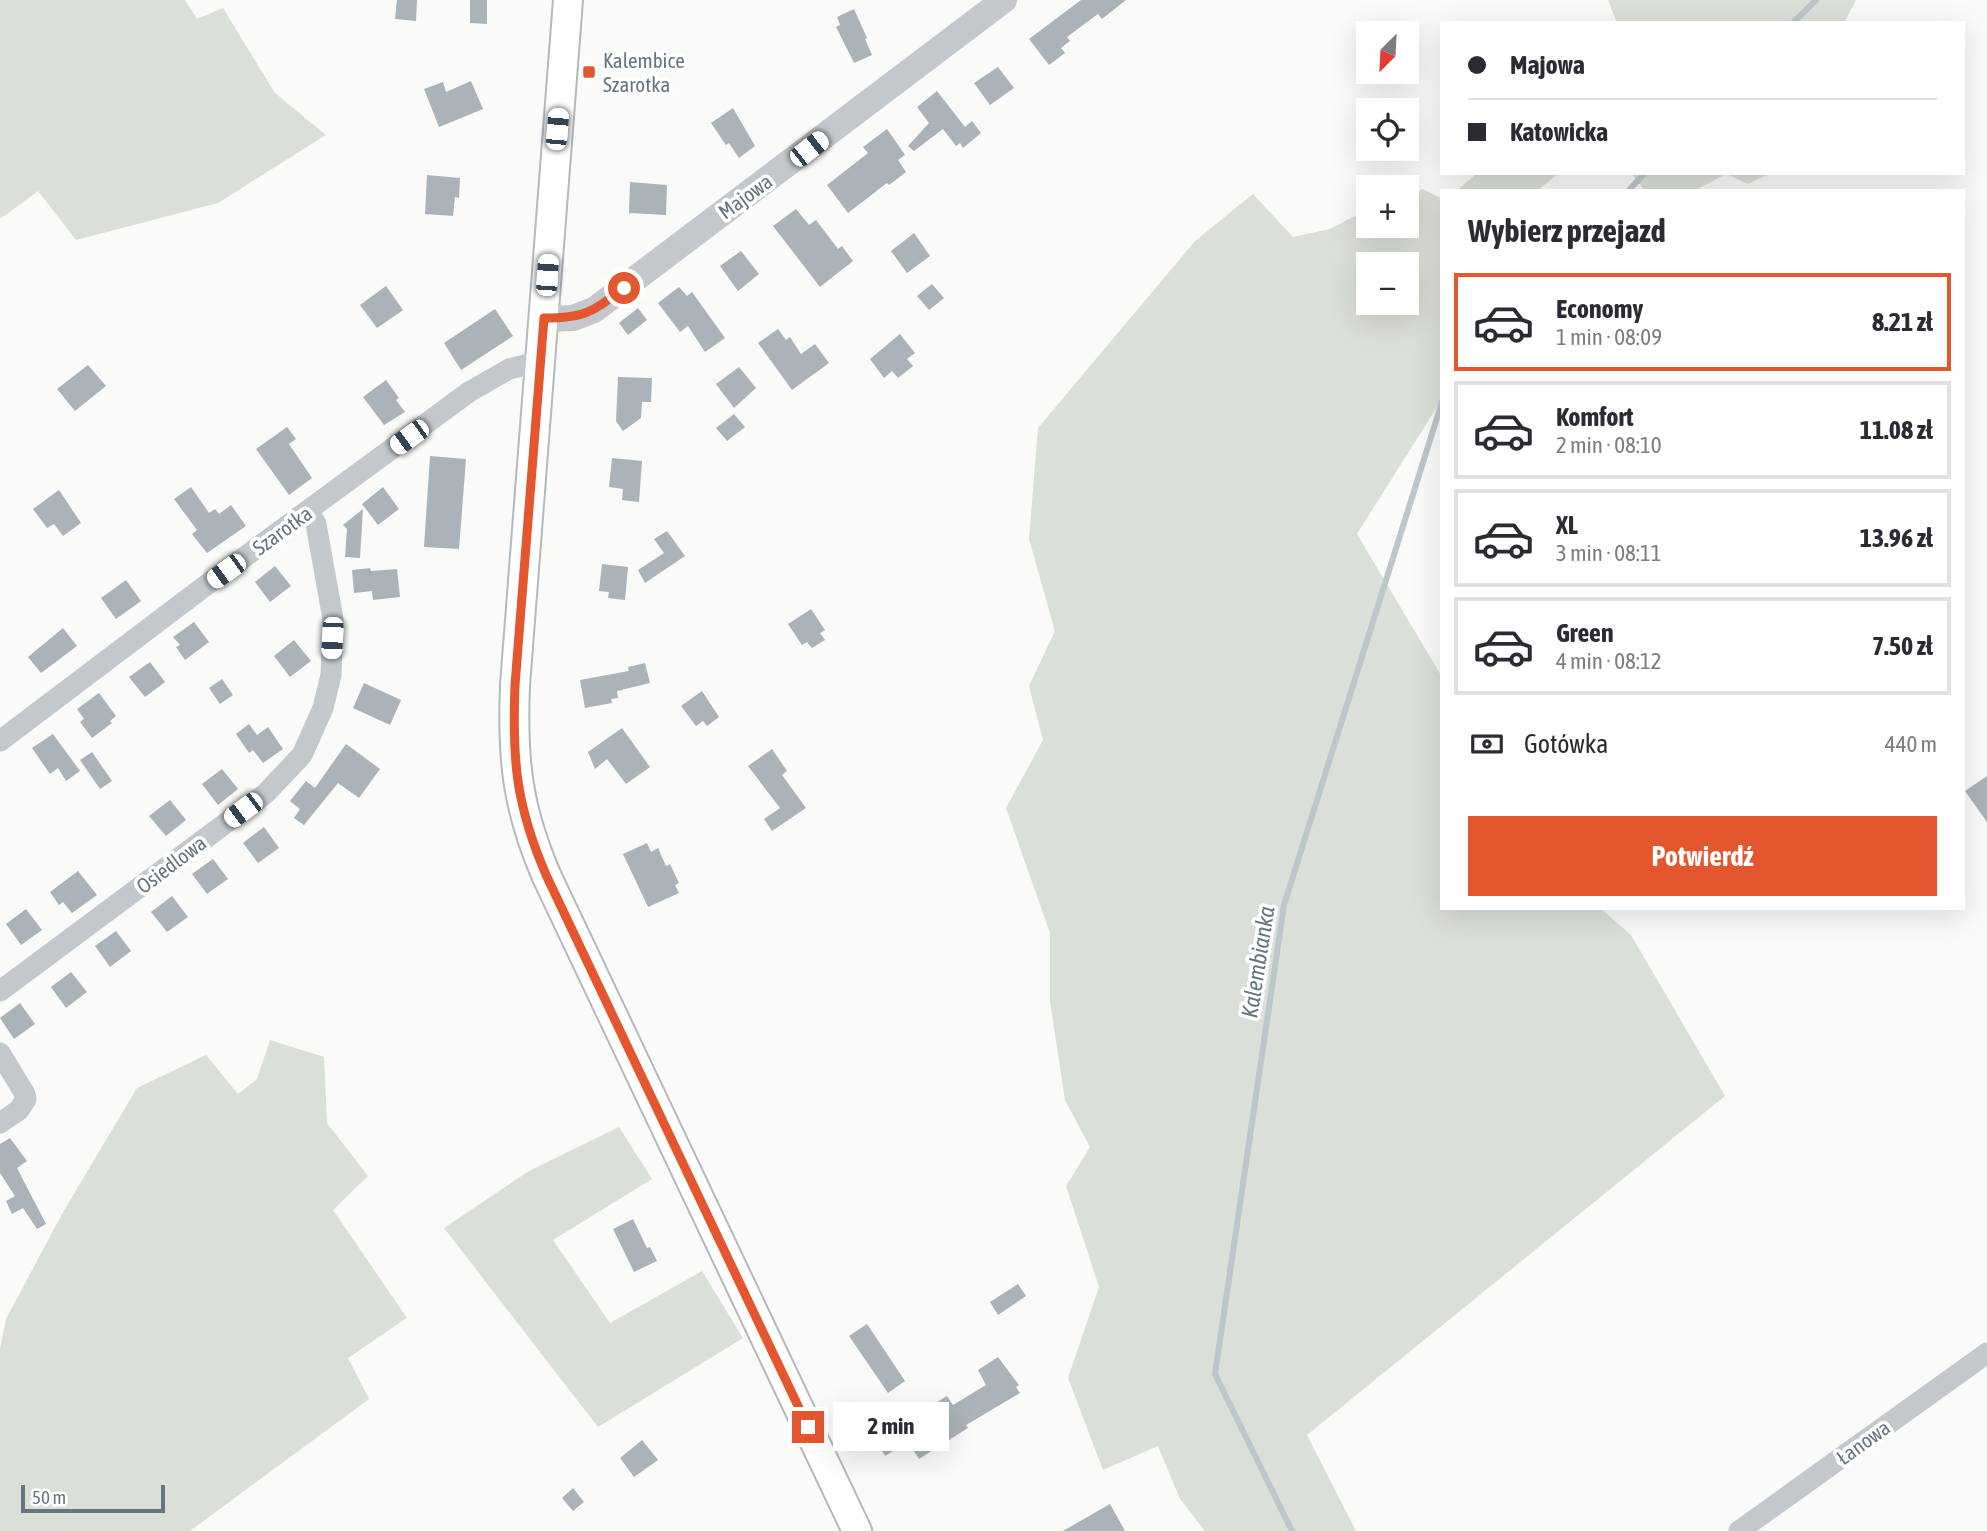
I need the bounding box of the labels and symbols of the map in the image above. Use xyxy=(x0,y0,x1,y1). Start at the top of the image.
north arrow xyxy=(1356,21,1419,84)
place label: Kalembice Szarotka xyxy=(603,48,685,96)
marker: Kalembice Szarotka xyxy=(581,64,597,80)
car xyxy=(545,107,570,151)
car xyxy=(786,128,833,170)
street label: Majowa xyxy=(714,169,776,223)
car xyxy=(536,253,559,297)
route start xyxy=(608,272,640,304)
car xyxy=(386,416,433,458)
street label: Szarotka xyxy=(248,501,316,559)
car xyxy=(203,550,250,592)
car xyxy=(321,616,344,660)
car xyxy=(220,789,267,831)
street label: Osiedlowa xyxy=(131,830,211,898)
water label: Kalembianka xyxy=(1236,904,1280,1020)
callout: 2 min xyxy=(832,1402,948,1452)
route end xyxy=(792,1411,824,1443)
street label: Łanowa xyxy=(1832,1415,1894,1469)
scale bar xyxy=(21,1482,164,1514)

